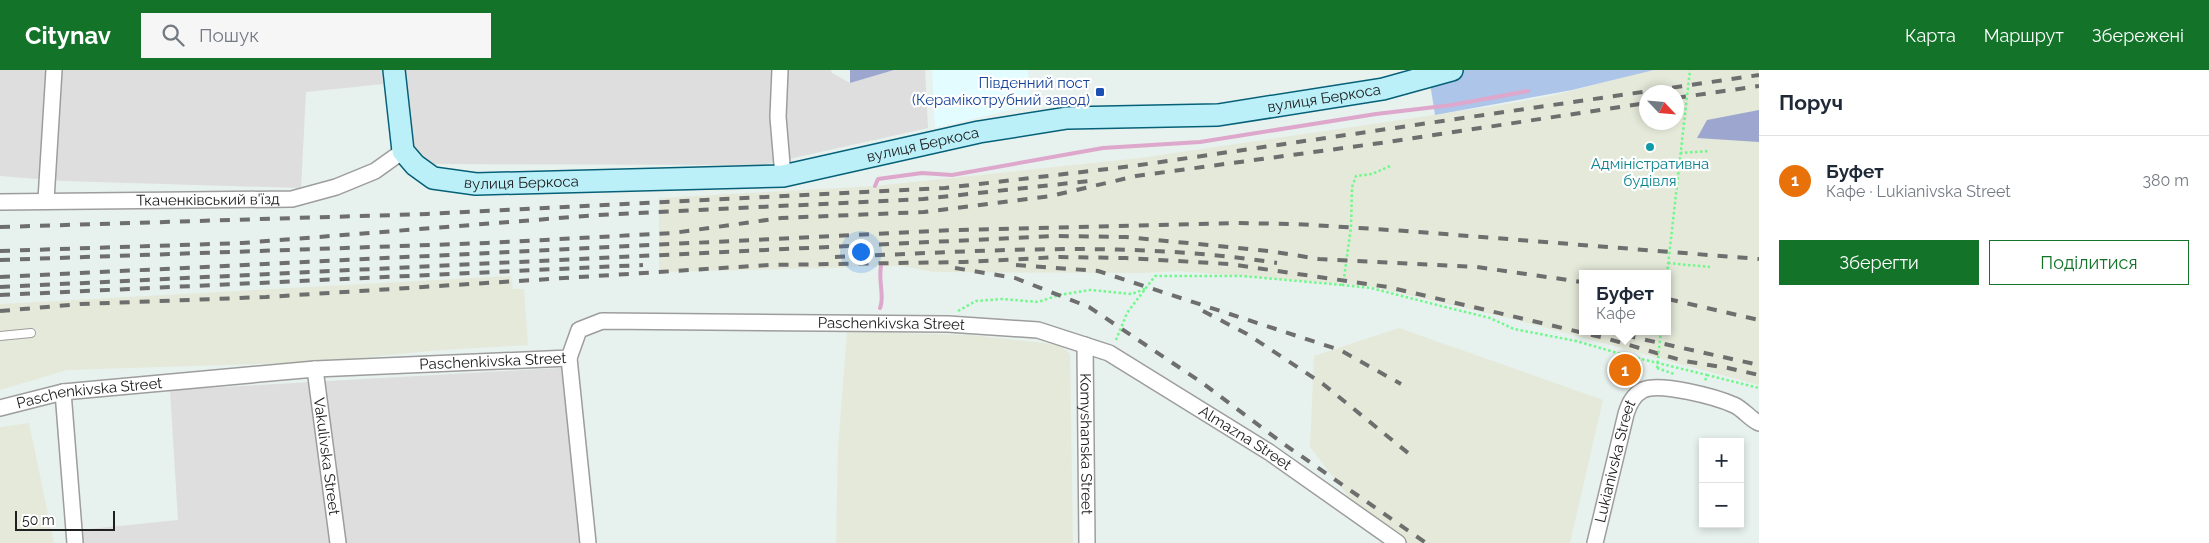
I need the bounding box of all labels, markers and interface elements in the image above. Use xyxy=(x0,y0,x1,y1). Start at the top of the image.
search box xyxy=(141,13,491,58)
text: Citynav xyxy=(25,21,111,50)
icon: search xyxy=(159,21,187,49)
text: Пошук xyxy=(199,24,259,46)
text: Карта xyxy=(1905,25,1956,46)
text: Маршрут xyxy=(1984,25,2064,46)
text: Збережені xyxy=(2092,25,2184,46)
place label: Південний пост (Керамікотрубний завод) xyxy=(912,74,1090,109)
street label: вулиця Беркоса xyxy=(1266,80,1382,116)
north arrow xyxy=(1639,85,1684,130)
marker: Південний пост (Керамікотрубний завод) xyxy=(1094,86,1106,98)
text: Поруч xyxy=(1779,90,1843,115)
street label: вулиця Беркоса xyxy=(865,123,981,166)
marker: Адміністративна будівля xyxy=(1644,141,1656,153)
place label: Адміністративна будівля xyxy=(1591,155,1709,190)
text: Буфет xyxy=(1826,160,1884,182)
text: 1 xyxy=(1791,171,1799,190)
text: 380 m xyxy=(2142,171,2189,190)
street label: вулиця Беркоса xyxy=(463,172,579,193)
text: Кафе · Lukianivska Street xyxy=(1826,182,2011,201)
street label: Ткаченківський в'їзд xyxy=(136,190,280,210)
your location xyxy=(848,239,874,265)
button: Зберегти xyxy=(1779,240,1979,285)
button: Поділитися xyxy=(1989,240,2189,285)
popup xyxy=(1579,270,1671,335)
text: Буфет xyxy=(1596,282,1654,304)
text: Кафе xyxy=(1596,304,1636,323)
street label: Paschenkivska Street xyxy=(818,314,965,334)
street label: Paschenkivska Street xyxy=(419,349,567,373)
pin: 1 xyxy=(1609,351,1641,389)
street label: Komyshanska Street xyxy=(1076,373,1096,515)
street label: Paschenkivska Street xyxy=(15,374,163,412)
street label: Vakulivska Street xyxy=(310,396,343,516)
street label: Lukianivska Street xyxy=(1591,397,1639,525)
street label: Almazna Street xyxy=(1196,402,1295,474)
map controls xyxy=(1699,438,1744,528)
button: + xyxy=(1699,438,1744,483)
button: − xyxy=(1699,483,1744,528)
scale bar xyxy=(15,508,115,531)
text: 50 m xyxy=(22,512,55,528)

